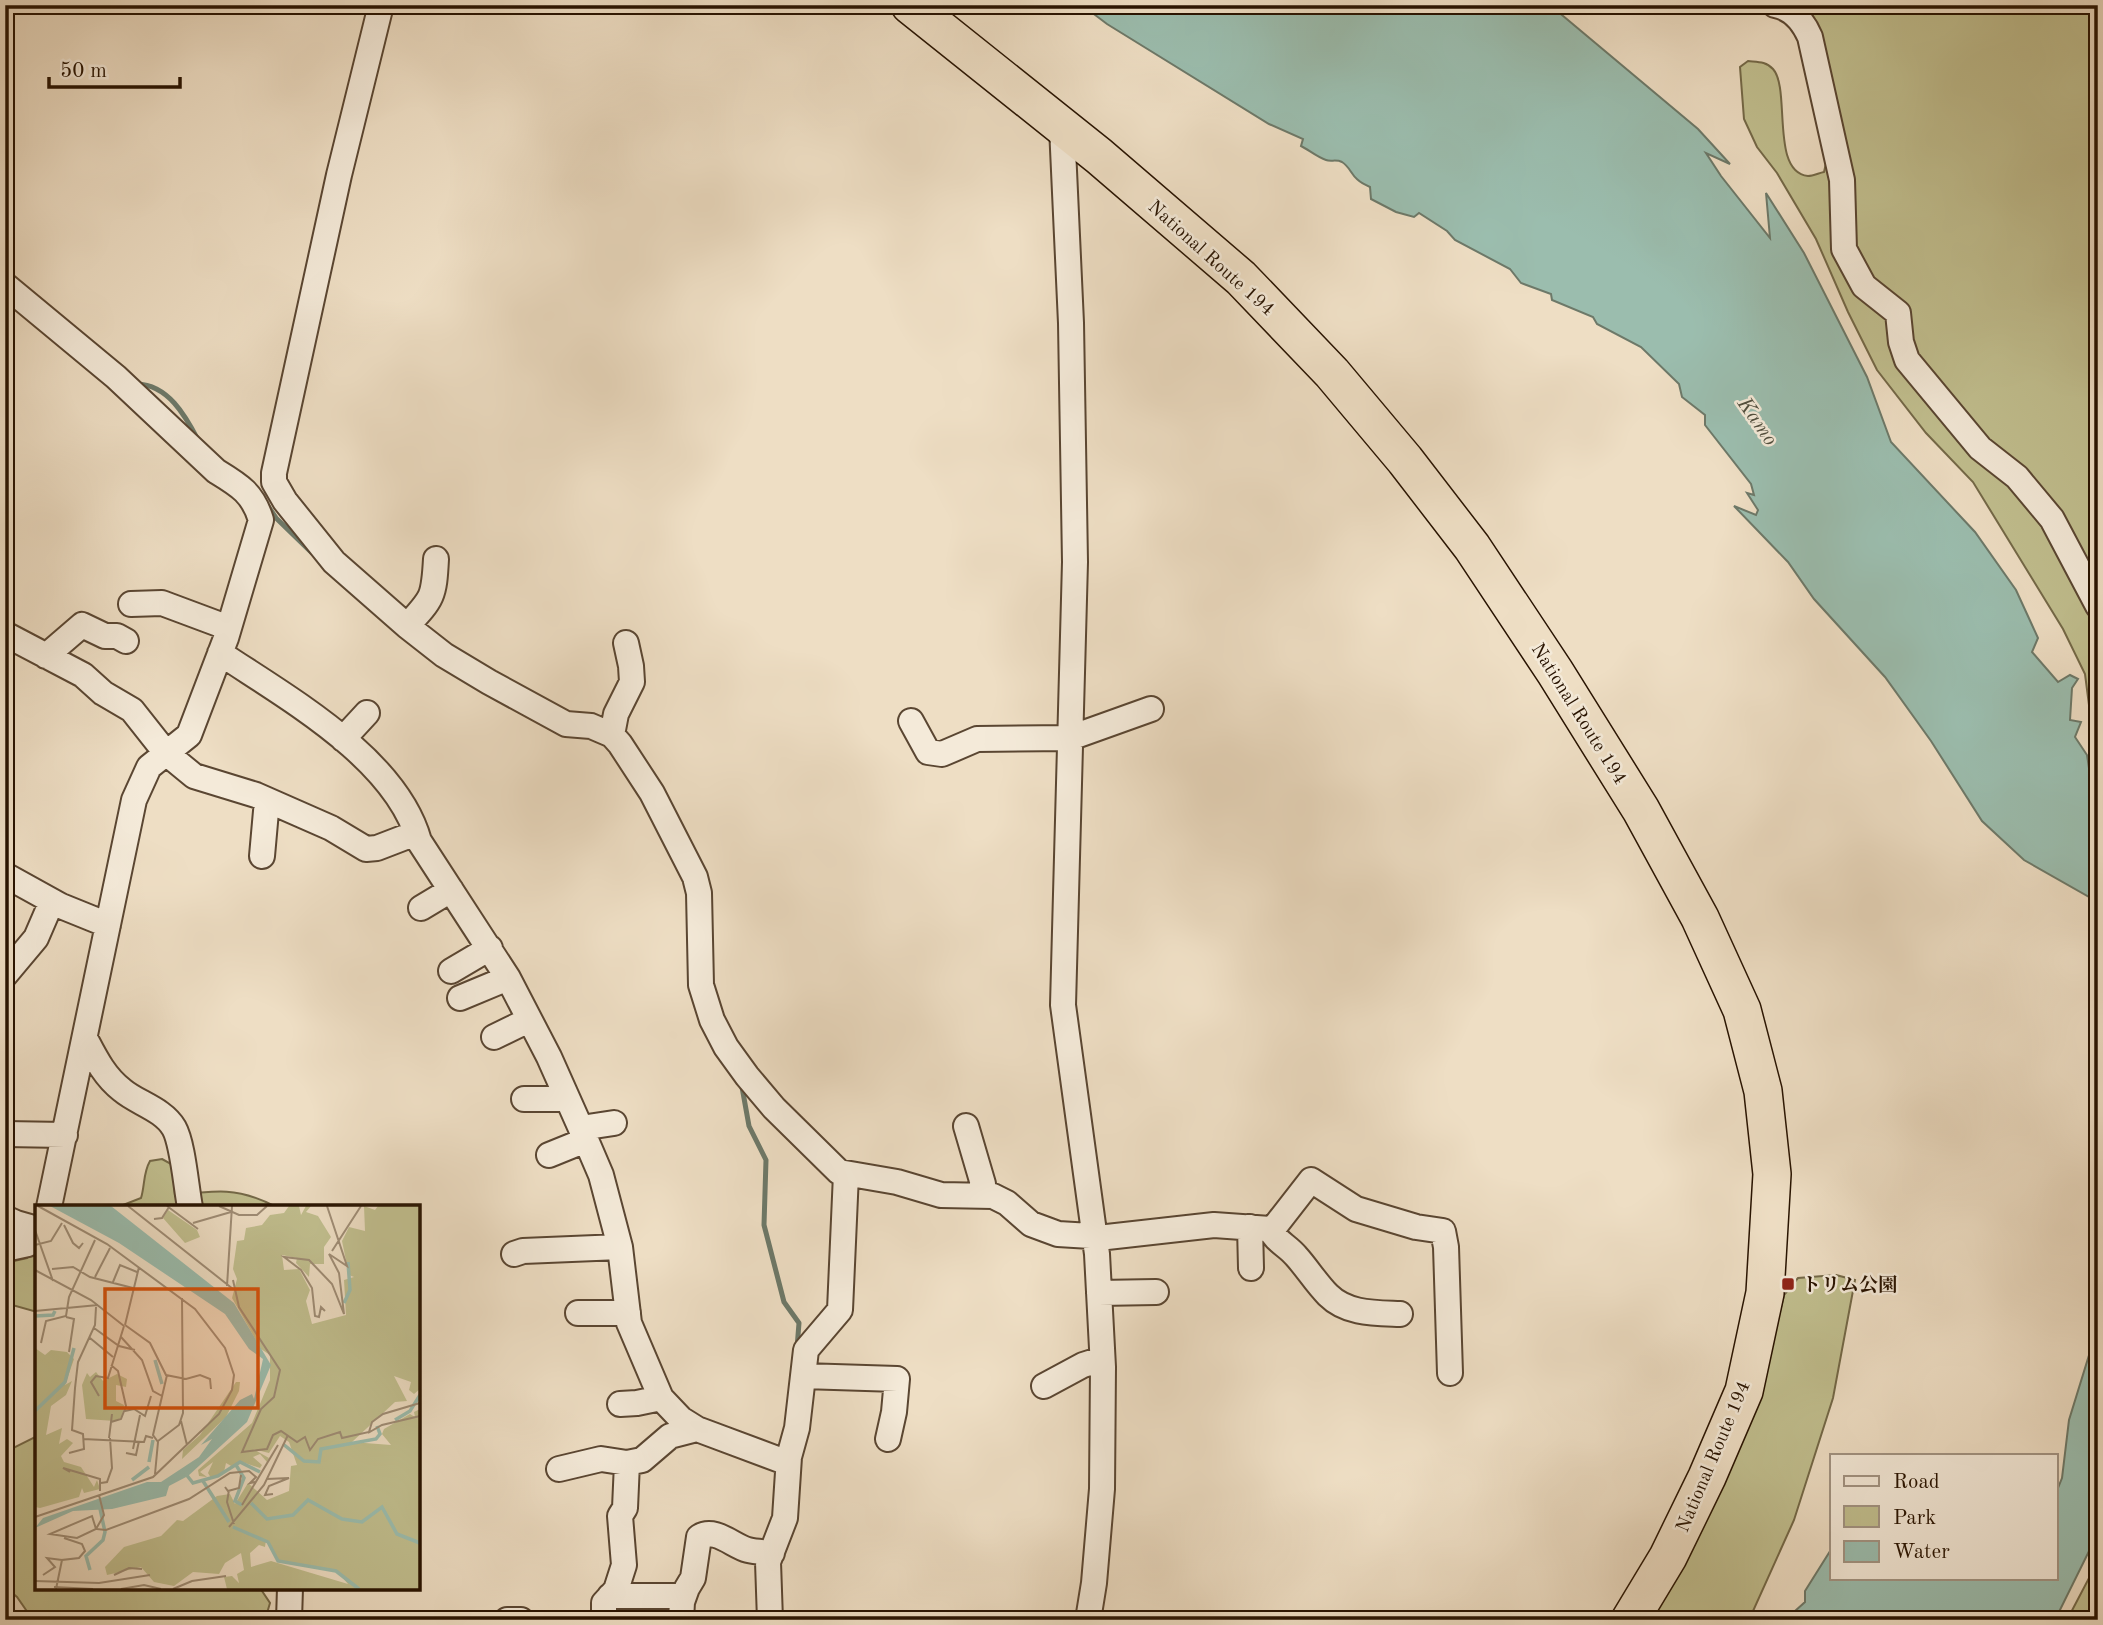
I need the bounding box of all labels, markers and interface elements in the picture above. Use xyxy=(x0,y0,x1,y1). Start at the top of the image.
scale bar xyxy=(49,46,180,90)
text: 50 m xyxy=(60,61,107,82)
street label: National Route 194 xyxy=(1144,198,1277,320)
water label: Kamo xyxy=(1732,393,1781,450)
street label: National Route 194 xyxy=(1527,640,1629,788)
inset map xyxy=(35,1205,420,1590)
place label: トリム公園 xyxy=(1802,1274,1897,1296)
marker: トリム公園 xyxy=(1780,1276,1796,1292)
street label: National Route 194 xyxy=(1674,1379,1755,1535)
legend xyxy=(1830,1454,2058,1580)
text: Road xyxy=(1893,1472,1940,1493)
text: Park xyxy=(1893,1508,1936,1529)
text: Water xyxy=(1893,1542,1950,1563)

